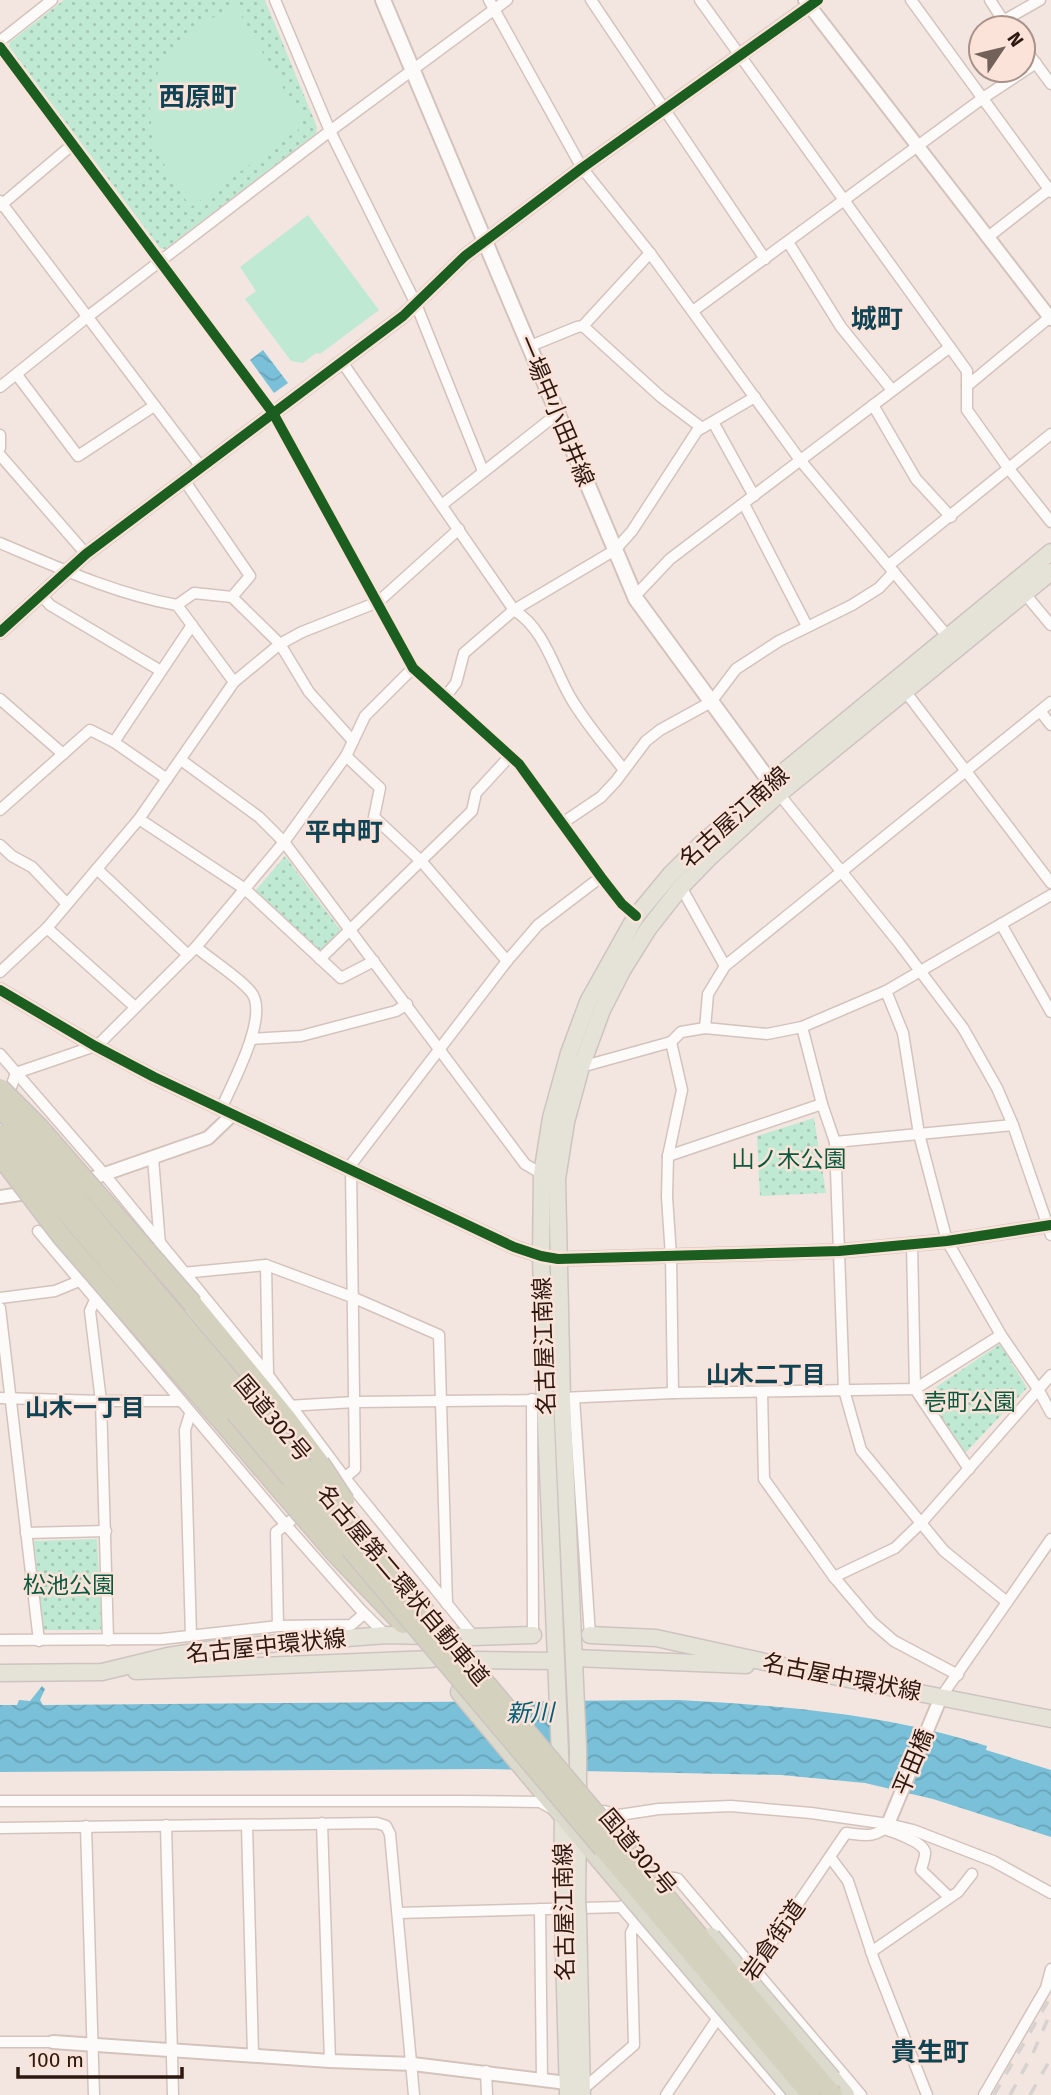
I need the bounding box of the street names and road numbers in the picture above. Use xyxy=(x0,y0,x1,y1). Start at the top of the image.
street label: 一場中小田井線 xyxy=(512,331,600,491)
street label: 名古屋江南線 xyxy=(673,760,795,874)
street label: 名古屋江南線 xyxy=(528,1277,560,1415)
street label: 国道302号 xyxy=(229,1369,317,1467)
street label: 名古屋第二環状自動車道 xyxy=(311,1479,495,1691)
street label: 名古屋中環状線 xyxy=(184,1624,348,1668)
street label: 名古屋中環状線 xyxy=(760,1648,924,1706)
street label: 平田橋 xyxy=(887,1725,939,1799)
street label: 国道302号 xyxy=(594,1803,682,1901)
street label: 名古屋江南線 xyxy=(549,1843,579,1981)
street label: 岩倉街道 xyxy=(735,1894,811,1986)

